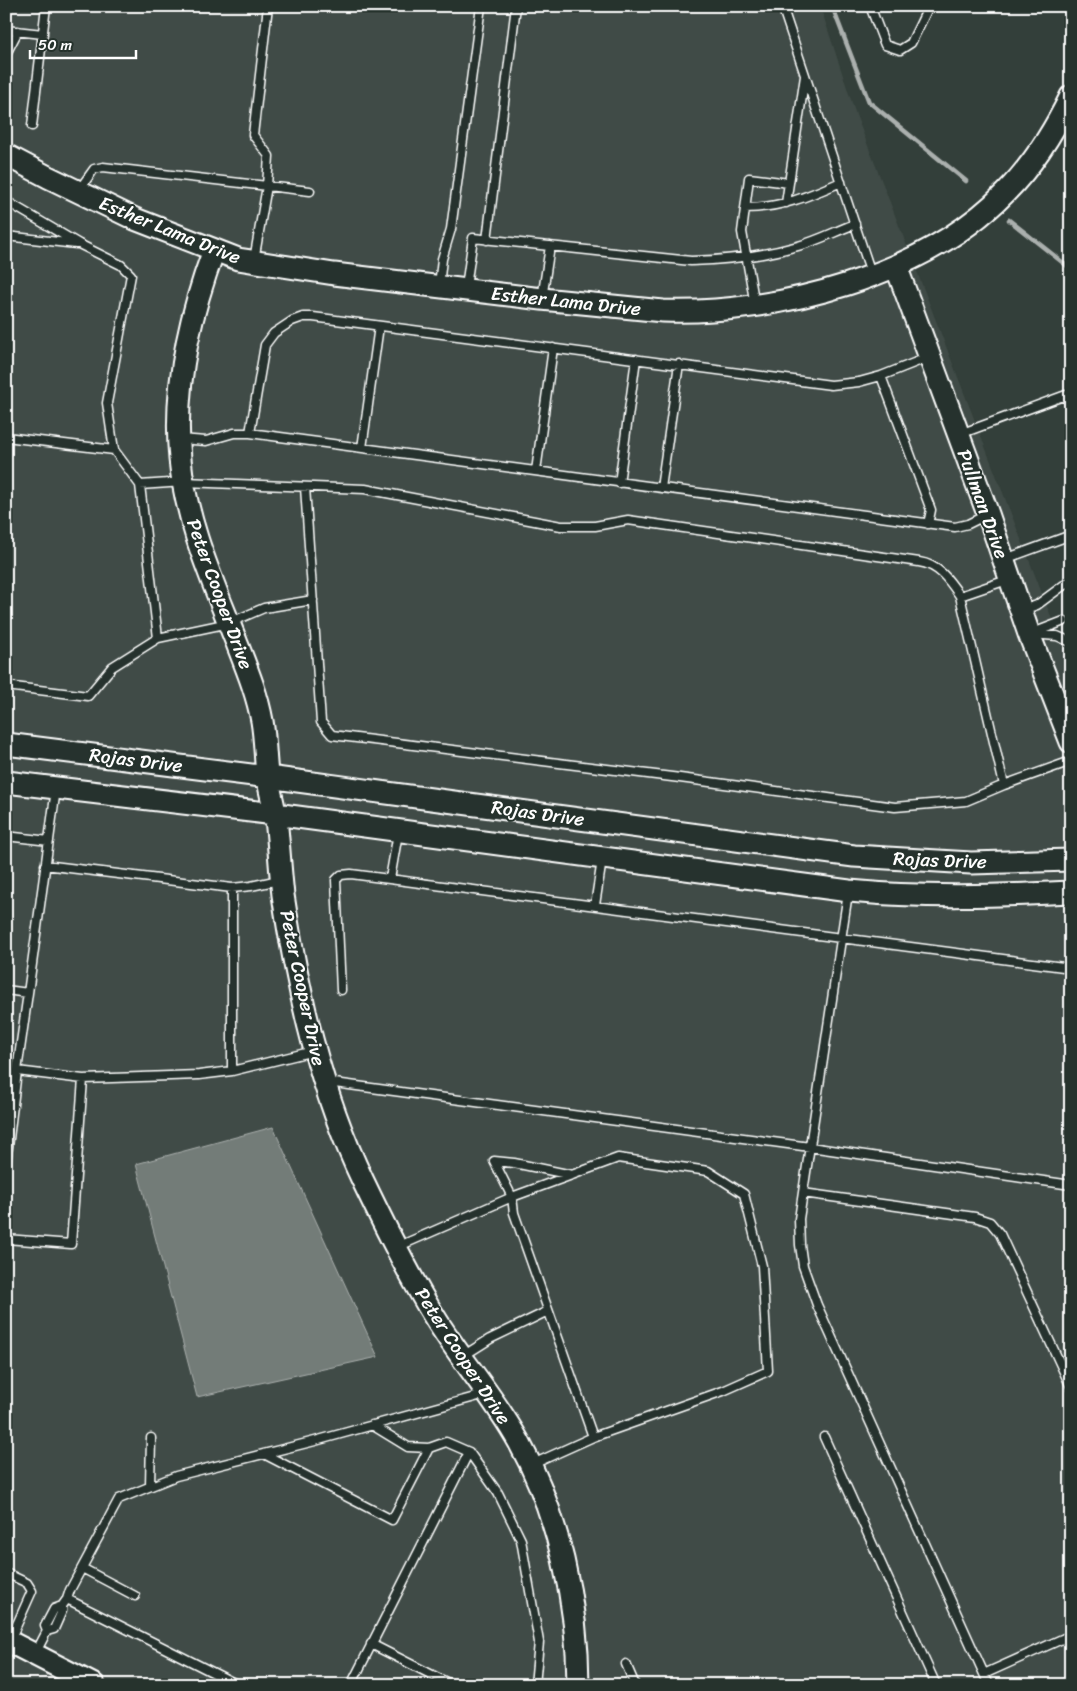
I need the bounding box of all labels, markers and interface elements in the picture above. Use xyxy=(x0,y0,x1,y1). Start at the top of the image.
scale bar xyxy=(30,28,136,60)
text: 50 m xyxy=(38,32,73,58)
street label: Esther Lama Drive xyxy=(94,187,246,274)
street label: Esther Lama Drive xyxy=(489,277,643,325)
street label: Pullman Drive xyxy=(948,444,1018,564)
street label: Peter Cooper Drive xyxy=(177,514,263,674)
street label: Rojas Drive xyxy=(88,738,185,782)
street label: Rojas Drive xyxy=(489,790,587,836)
street label: Rojas Drive xyxy=(893,842,988,878)
street label: Peter Cooper Drive xyxy=(270,907,336,1069)
street label: Peter Cooper Drive xyxy=(406,1281,520,1432)

